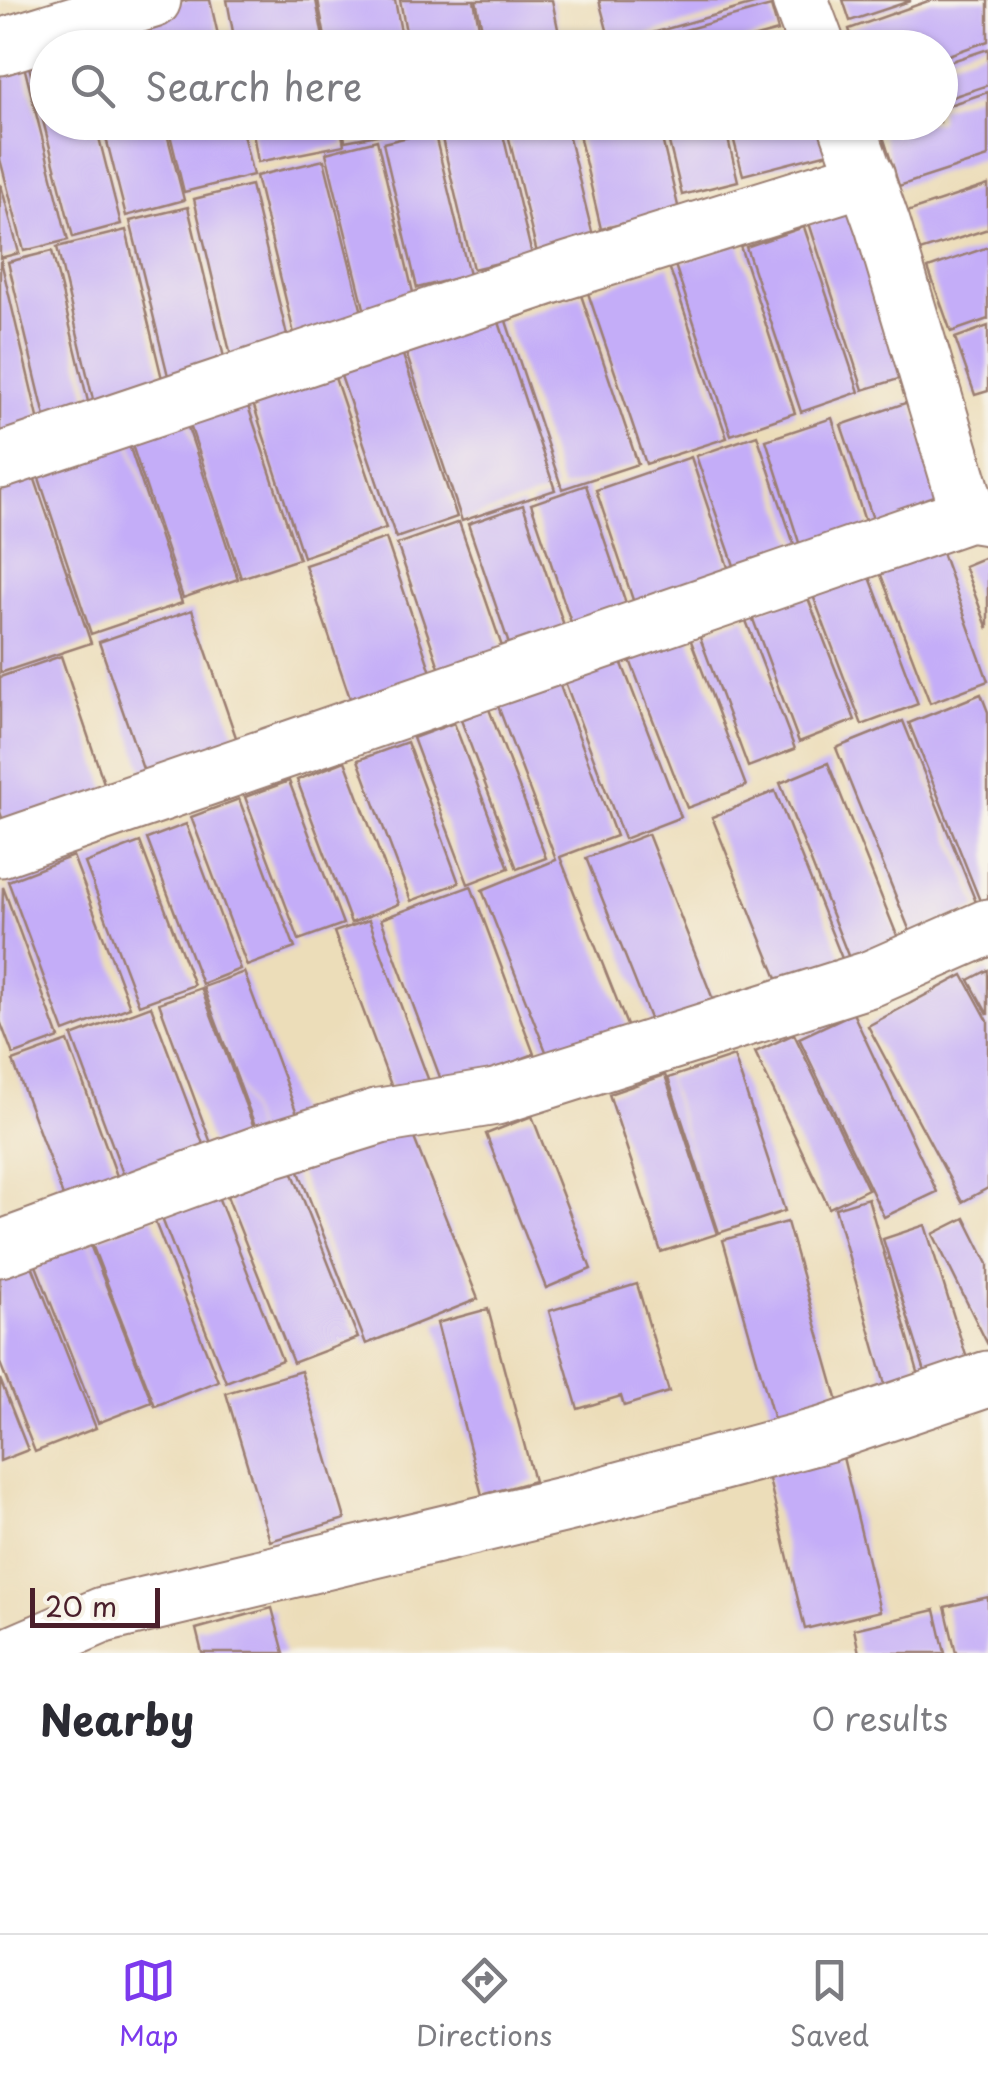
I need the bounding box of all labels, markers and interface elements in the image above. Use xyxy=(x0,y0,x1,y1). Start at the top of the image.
search box xyxy=(30,30,958,140)
text: Search here xyxy=(145,57,362,114)
icon: search xyxy=(65,58,120,113)
scale bar xyxy=(30,1583,160,1628)
text: 20 m xyxy=(45,1584,117,1627)
text: Nearby xyxy=(40,1687,194,1750)
text: 0 results xyxy=(812,1694,948,1742)
tab: Map xyxy=(119,1953,179,2056)
tab: Directions xyxy=(416,1953,552,2056)
tab: Saved xyxy=(790,1953,869,2056)

